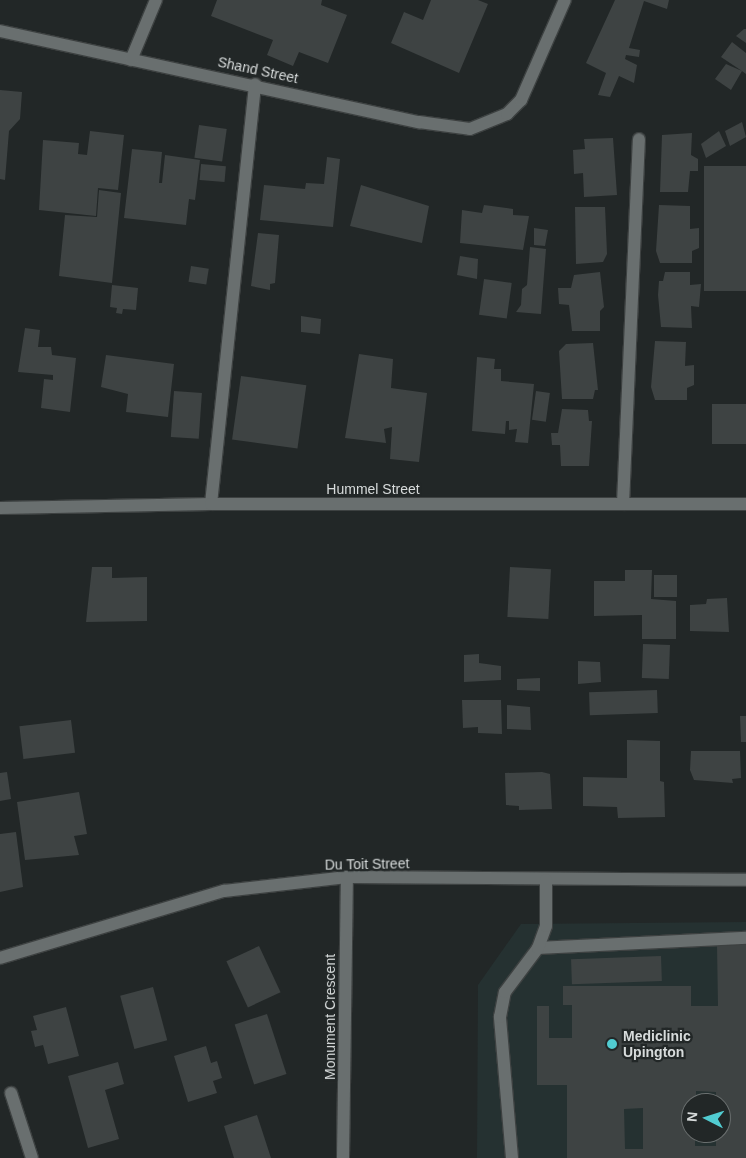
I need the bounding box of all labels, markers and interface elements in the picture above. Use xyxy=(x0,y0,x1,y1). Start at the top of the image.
street label: Shand Street xyxy=(216,53,300,87)
street label: Hummel Street xyxy=(326,481,420,497)
street label: Du Toit Street xyxy=(324,855,410,873)
street label: Monument Crescent xyxy=(322,954,338,1080)
place label: Mediclinic Upington xyxy=(623,1028,691,1060)
marker: Mediclinic Upington xyxy=(605,1037,619,1051)
north arrow xyxy=(681,1093,731,1143)
text: N xyxy=(684,1111,700,1123)

